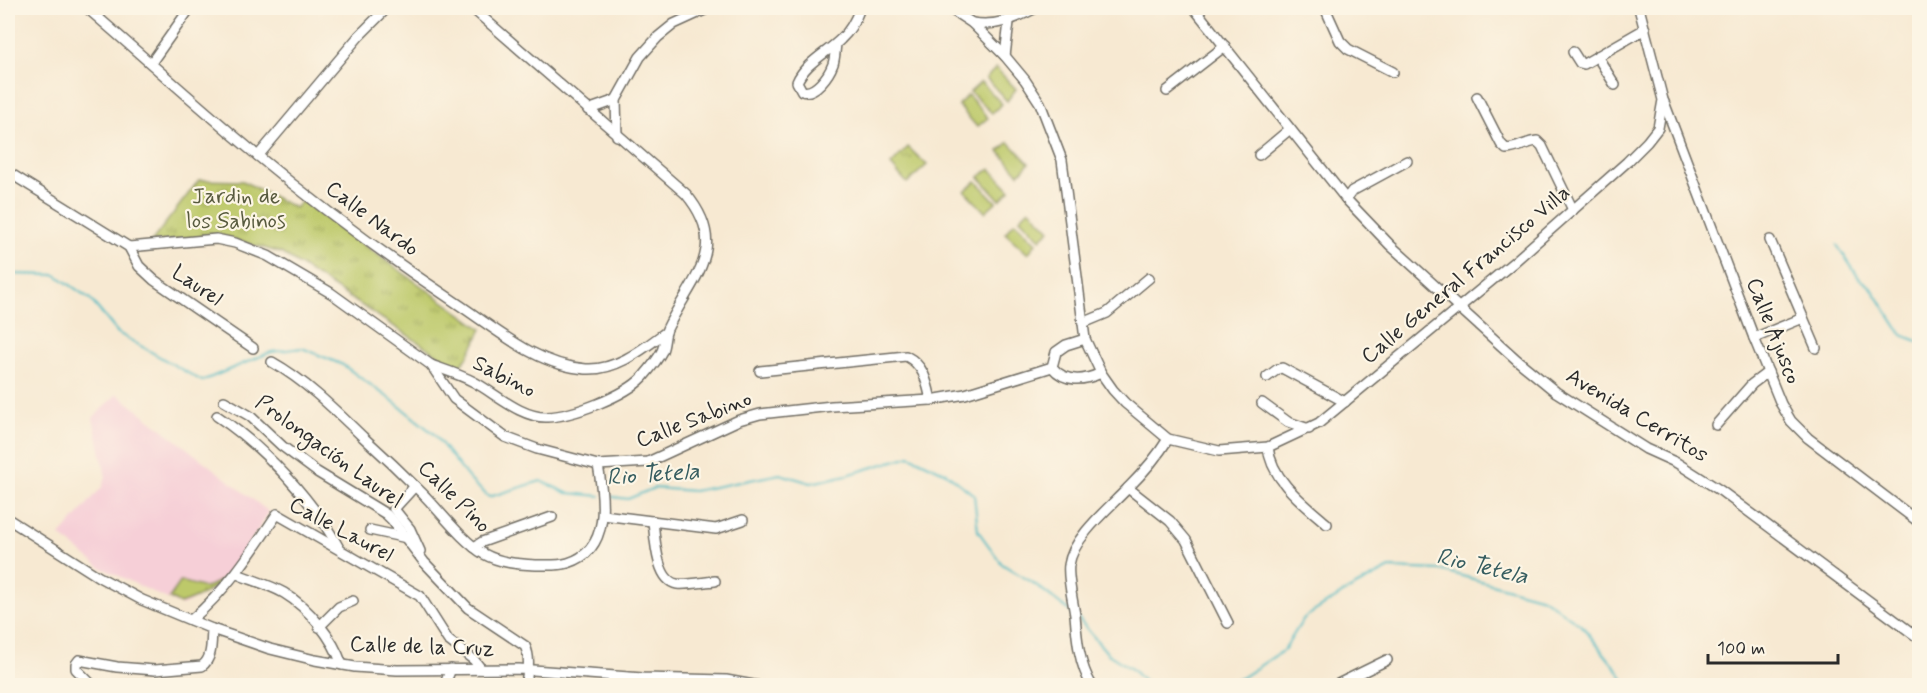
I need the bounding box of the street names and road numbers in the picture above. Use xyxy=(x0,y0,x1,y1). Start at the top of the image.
street label: Calle Nardo xyxy=(320,175,424,263)
street label: Calle General Francisco Villa xyxy=(1356,179,1576,371)
street label: Laurel xyxy=(166,259,228,313)
street label: Calle Ajusco xyxy=(1739,274,1807,388)
street label: Sabino xyxy=(468,349,540,405)
street label: Avenida Cerritos xyxy=(1561,362,1713,470)
street label: Calle Sabino xyxy=(632,385,756,455)
street label: Prolongación Laurel xyxy=(248,389,408,517)
street label: Calle Pino xyxy=(411,454,497,540)
street label: Calle Laurel xyxy=(284,491,398,569)
street label: Calle de la Cruz xyxy=(349,630,495,664)

